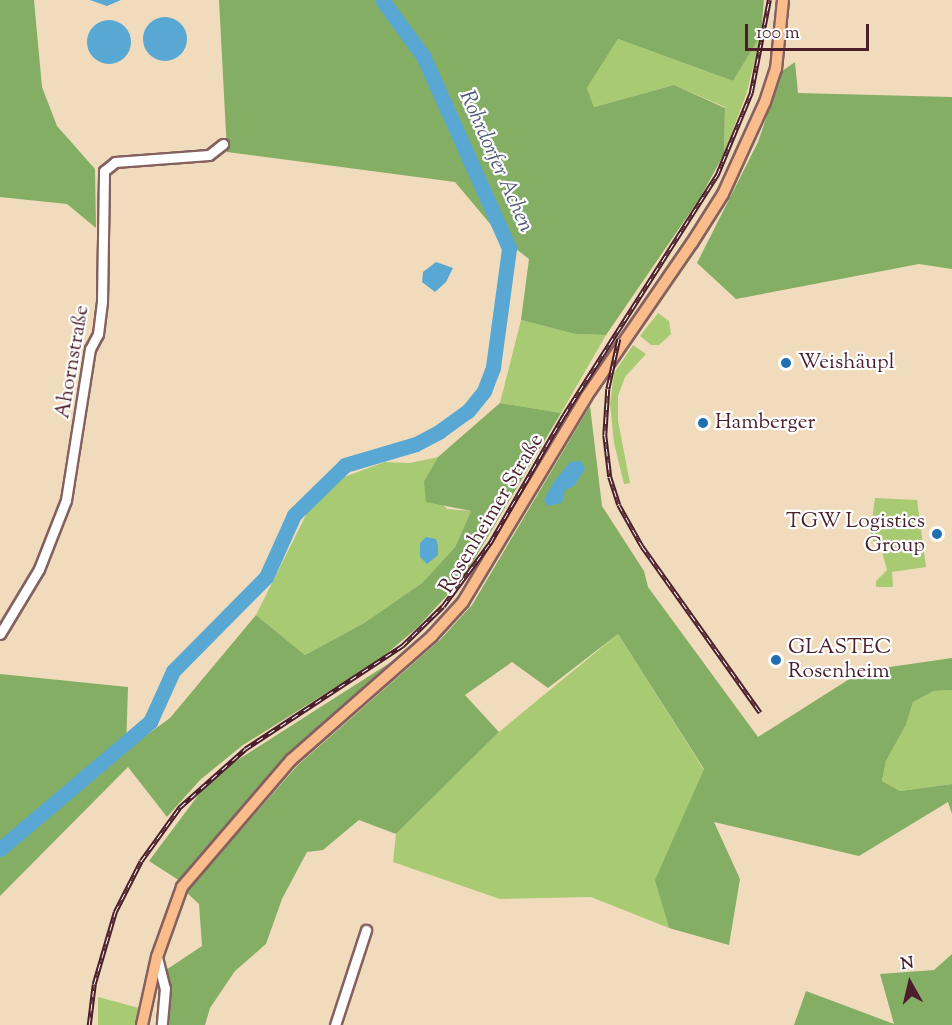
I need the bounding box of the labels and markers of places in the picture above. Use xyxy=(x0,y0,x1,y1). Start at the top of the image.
place label: Weishäupl xyxy=(798,350,894,376)
marker: Weishäupl xyxy=(779,356,793,370)
place label: Hamberger xyxy=(715,410,815,436)
marker: Hamberger xyxy=(696,416,710,430)
place label: TGW Logistics Group xyxy=(786,509,925,559)
marker: TGW Logistics Group xyxy=(930,527,944,541)
place label: GLASTEC Rosenheim xyxy=(788,635,891,685)
marker: GLASTEC Rosenheim xyxy=(769,653,783,667)

